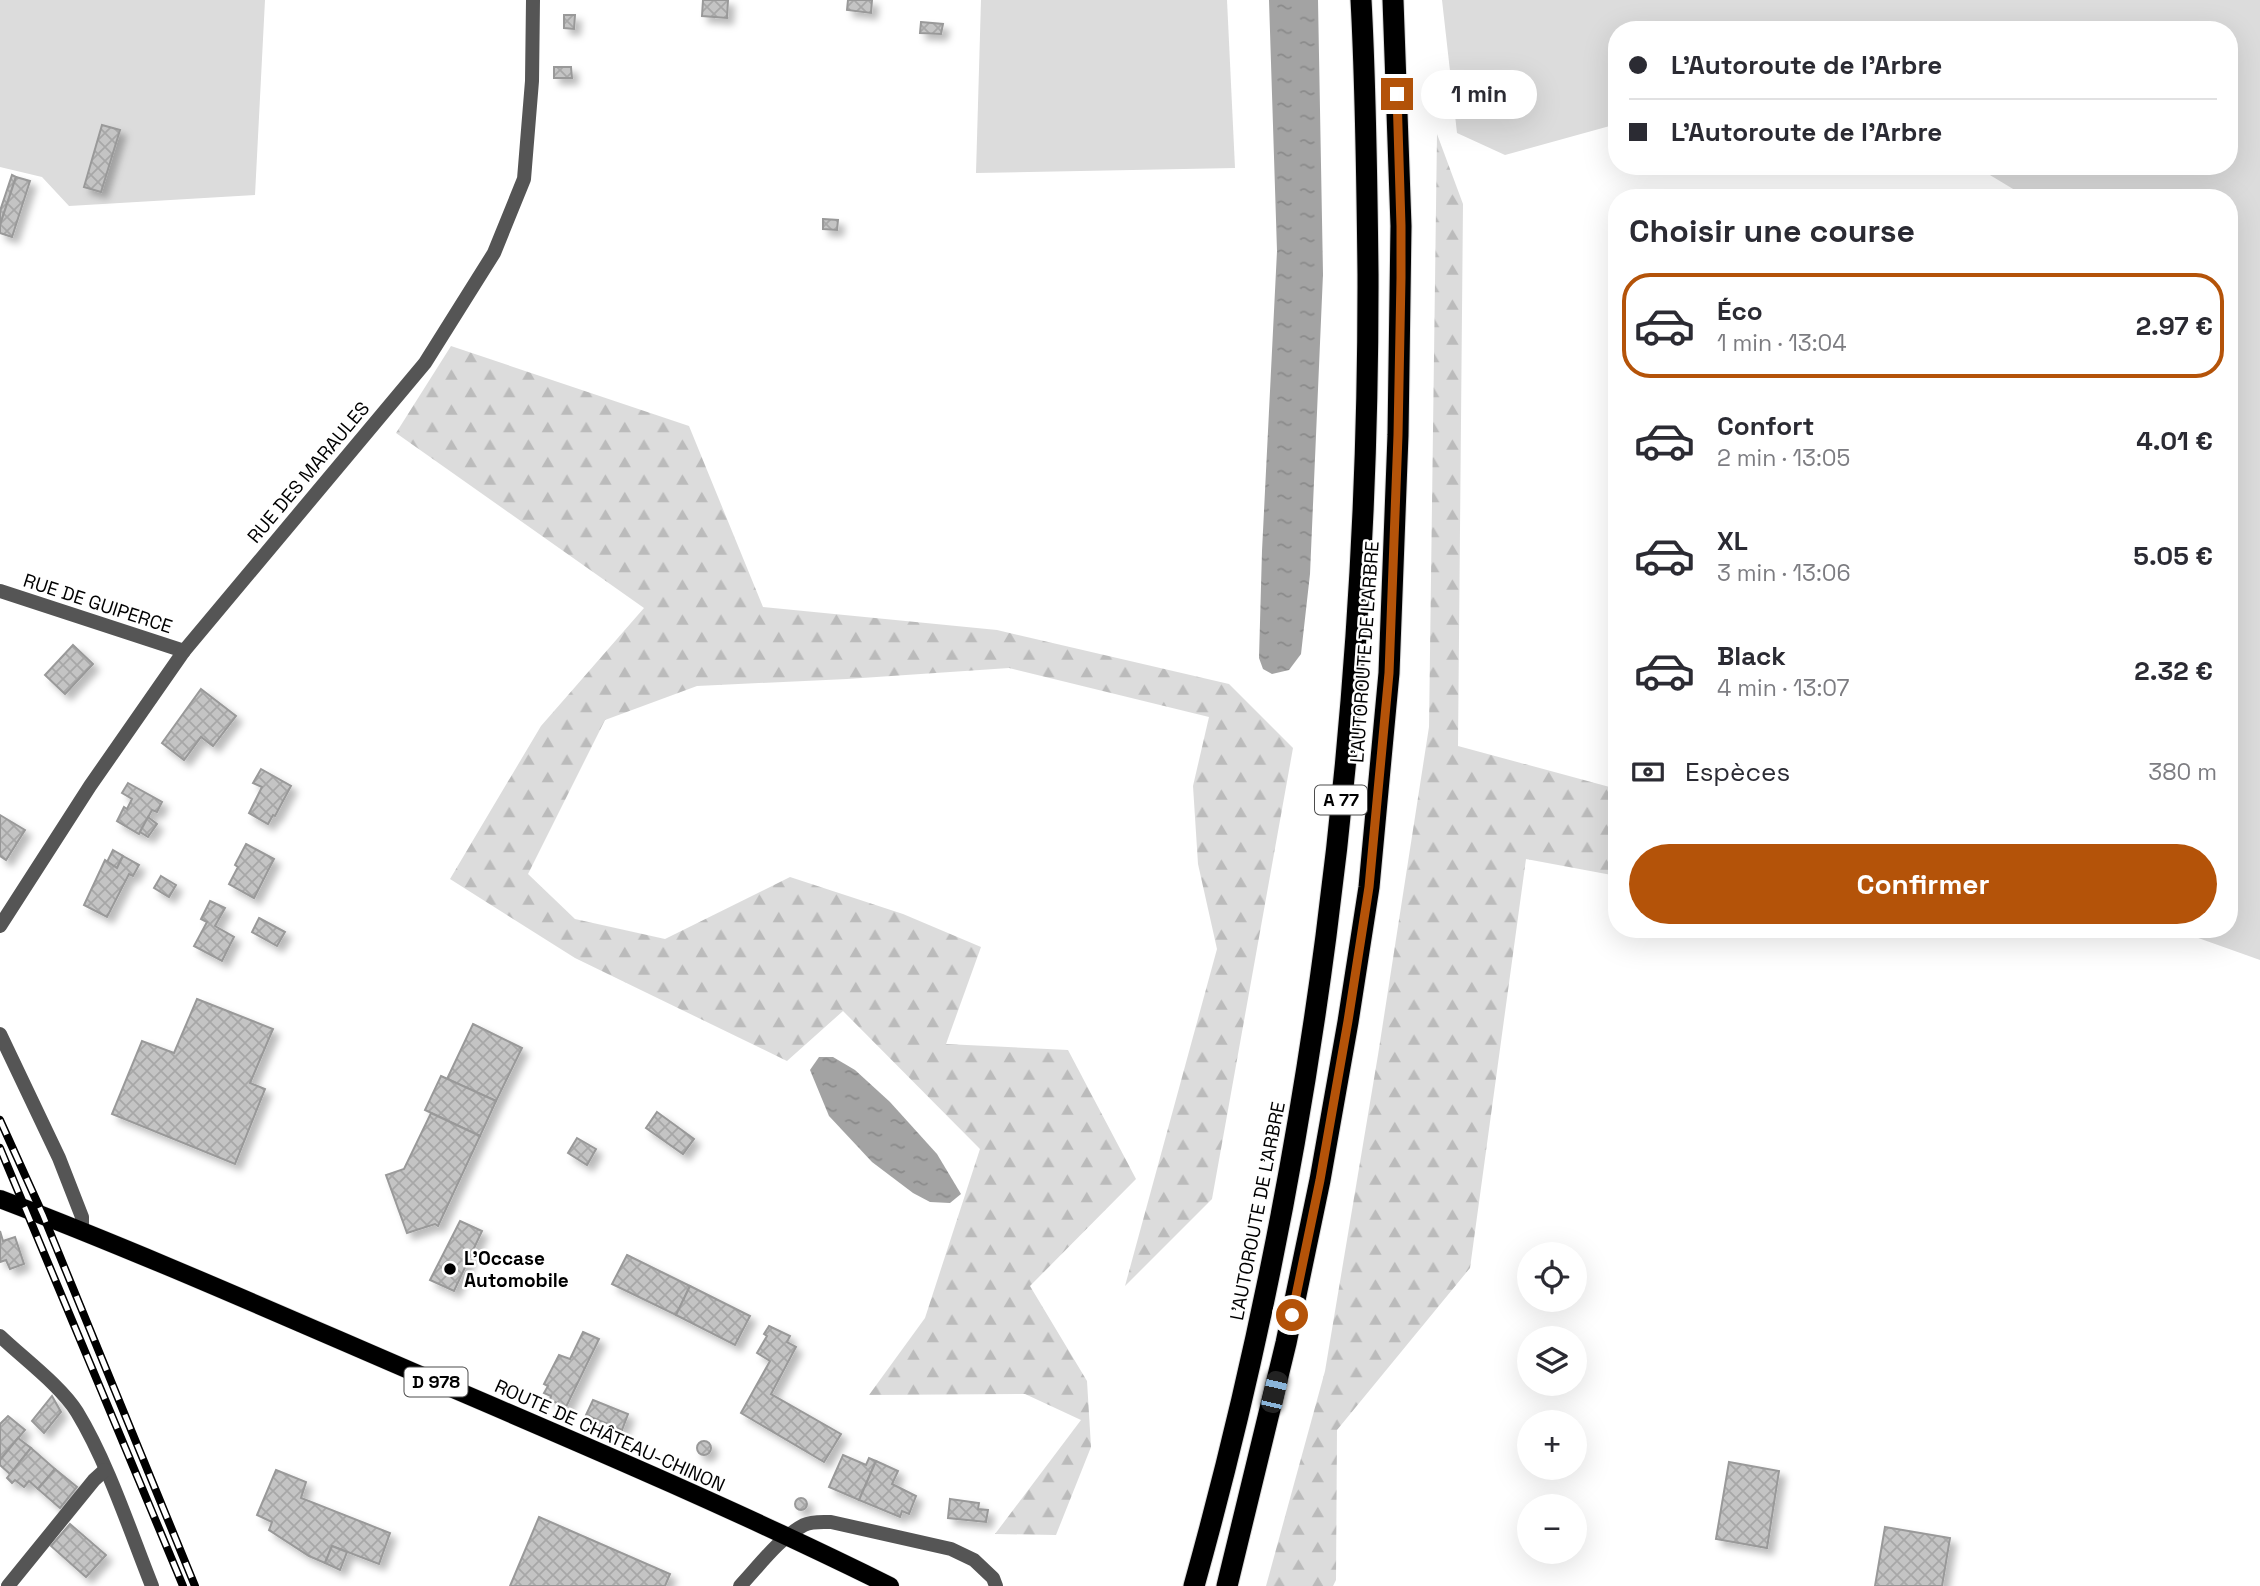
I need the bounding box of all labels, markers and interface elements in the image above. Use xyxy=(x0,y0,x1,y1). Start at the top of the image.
text: L'Autoroute de l'Arbre xyxy=(1671,48,1942,82)
callout: 1 min xyxy=(1422,70,1537,119)
route end xyxy=(1381,78,1413,110)
text: 1 min xyxy=(1451,79,1507,109)
text: L'Autoroute de l'Arbre xyxy=(1671,115,1942,149)
text: Choisir une course xyxy=(1629,211,1915,251)
icon: car xyxy=(1633,294,1696,357)
text: Éco xyxy=(1717,294,1763,328)
text: 2.97 € xyxy=(2136,309,2213,343)
text: 1 min · 13:04 xyxy=(1717,328,1847,358)
street label: RUE DES MARAULES xyxy=(242,396,375,548)
icon: car xyxy=(1633,409,1696,472)
text: Confort xyxy=(1717,409,1814,443)
text: 4.01 € xyxy=(2136,424,2213,458)
text: 2 min · 13:05 xyxy=(1717,443,1850,473)
icon: car xyxy=(1633,524,1696,587)
text: XL xyxy=(1717,524,1748,558)
text: 5.05 € xyxy=(2133,539,2213,573)
street label: L'AUTOROUTE DE L'ARBRE xyxy=(1344,540,1385,764)
text: 3 min · 13:06 xyxy=(1717,558,1851,588)
street label: RUE DE GUIPERCE xyxy=(20,568,176,639)
icon: car xyxy=(1633,639,1696,702)
text: Black xyxy=(1717,639,1786,673)
text: 2.32 € xyxy=(2134,654,2213,688)
text: 4 min · 13:07 xyxy=(1717,673,1850,703)
icon: cash xyxy=(1629,753,1667,791)
text: Espèces xyxy=(1685,755,1790,789)
text: 380 m xyxy=(2148,757,2217,787)
road number: A 77 xyxy=(1315,786,1367,814)
button: Confirmer xyxy=(1629,844,2217,924)
street label: L'AUTOROUTE DE L'ARBRE xyxy=(1224,1100,1291,1323)
map controls xyxy=(1517,1242,1587,1564)
button: locate xyxy=(1517,1242,1587,1312)
place label: L'Occase Automobile xyxy=(464,1246,569,1293)
marker: L'Occase Automobile xyxy=(442,1261,458,1277)
route start xyxy=(1276,1299,1308,1331)
button: layers xyxy=(1517,1326,1587,1396)
road number: D 978 xyxy=(404,1367,467,1396)
car xyxy=(1260,1369,1289,1415)
street label: ROUTE DE CHÂTEAU-CHINON xyxy=(491,1373,729,1498)
button: + xyxy=(1517,1410,1587,1480)
button: − xyxy=(1517,1494,1587,1564)

